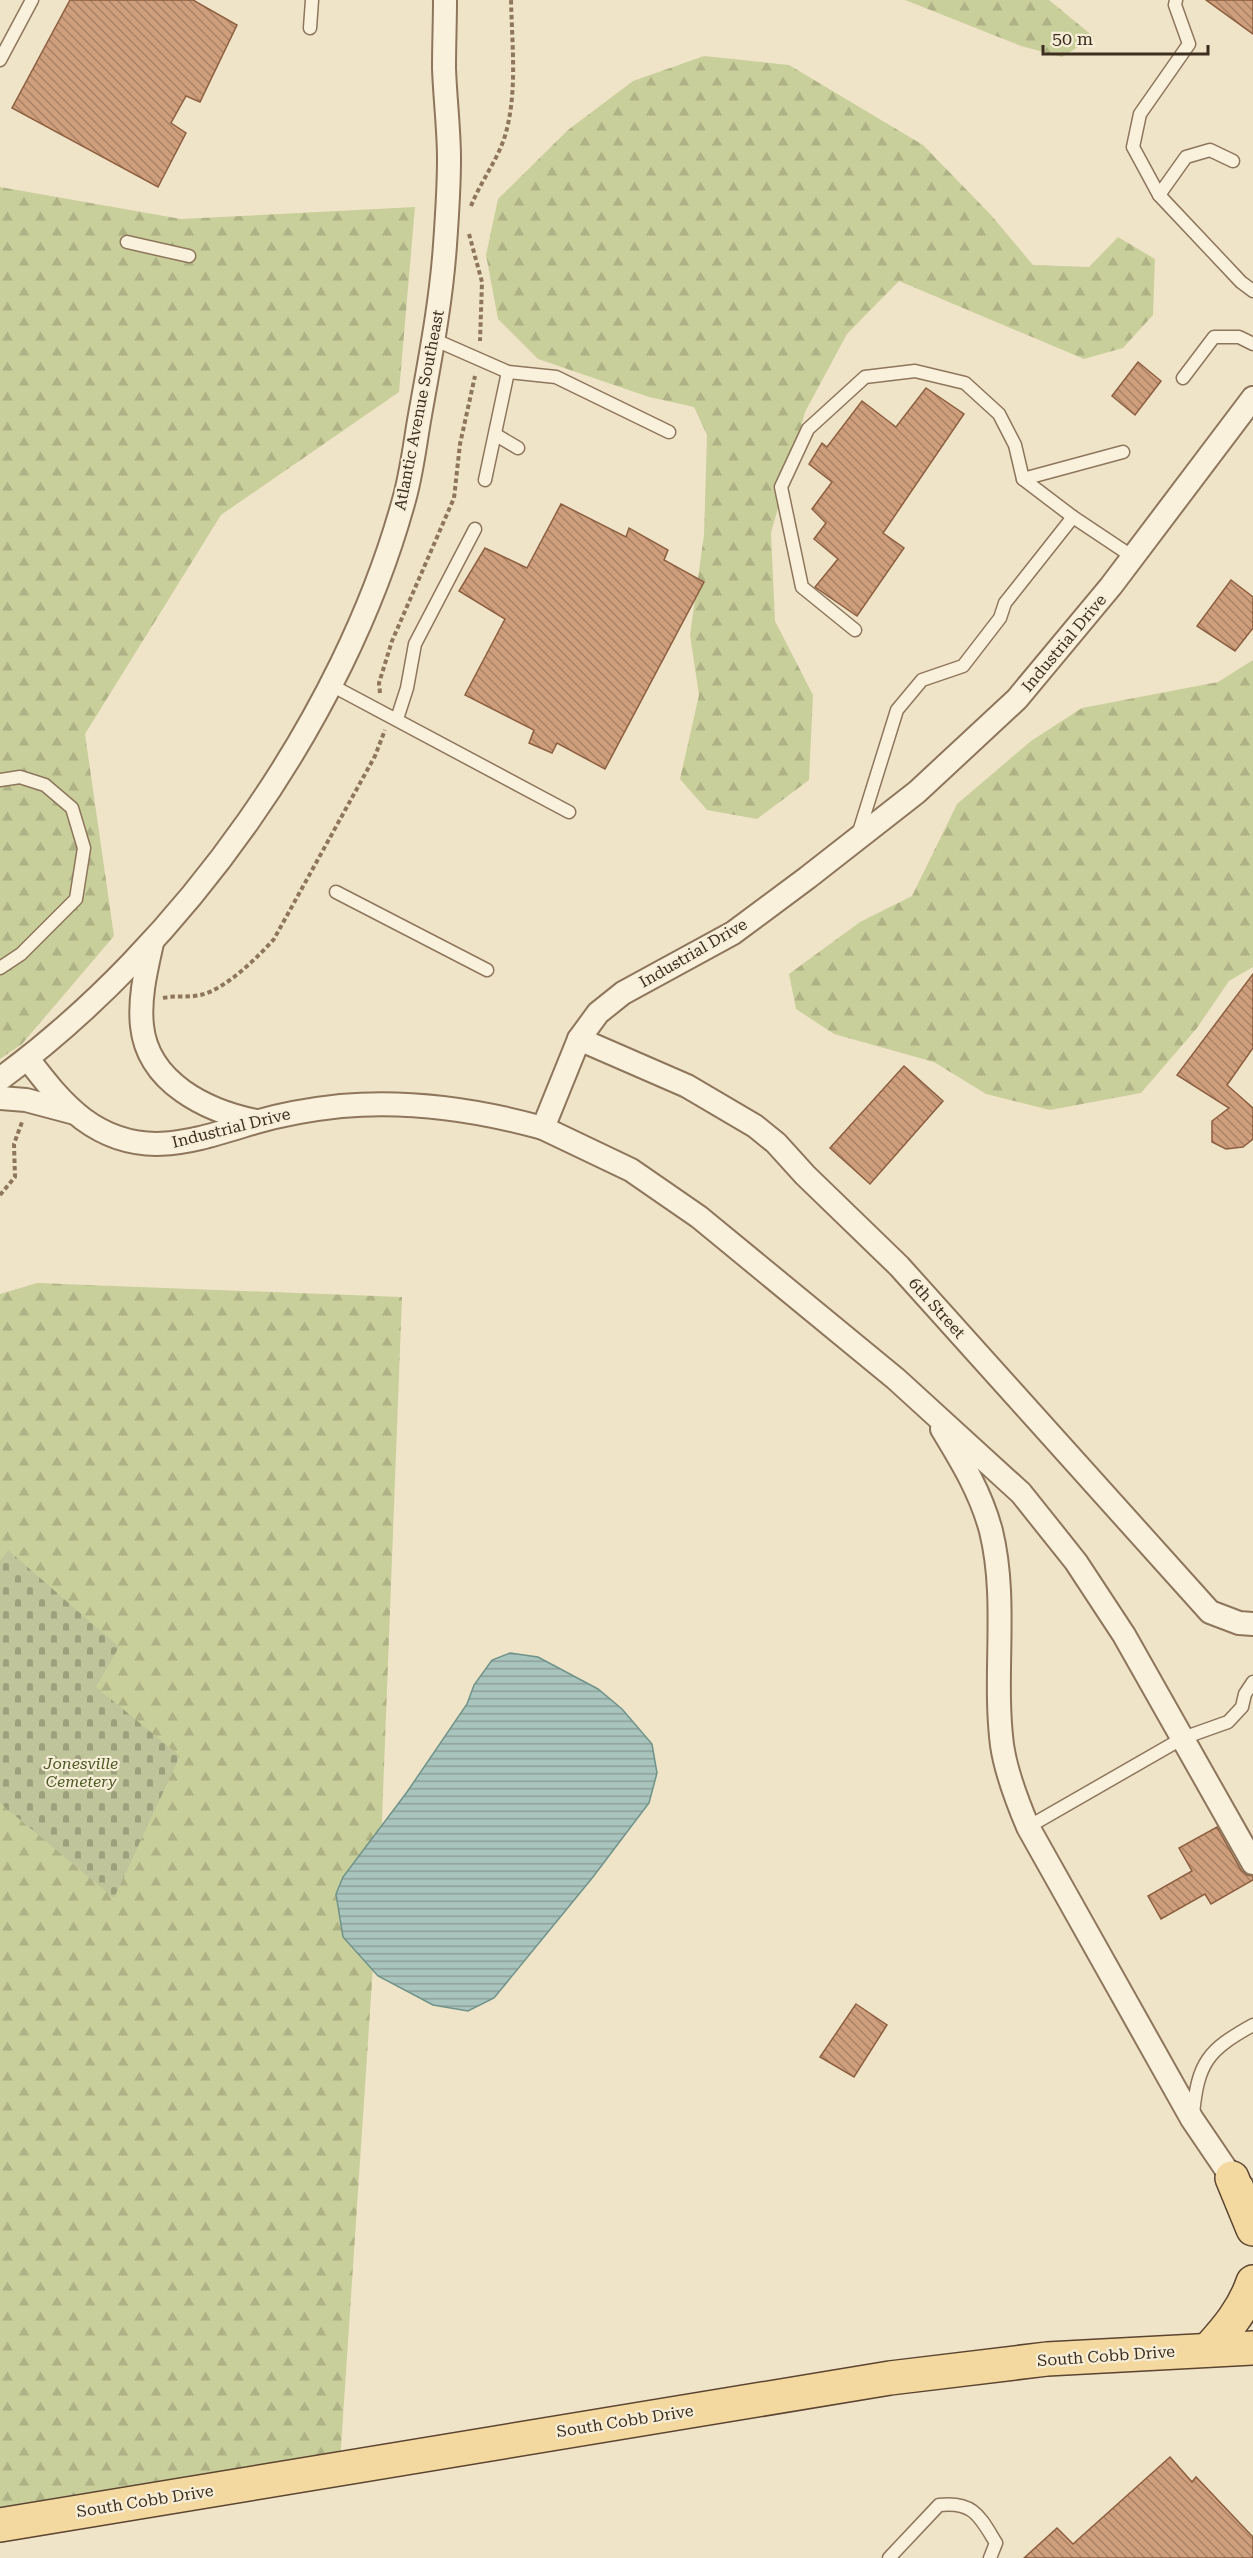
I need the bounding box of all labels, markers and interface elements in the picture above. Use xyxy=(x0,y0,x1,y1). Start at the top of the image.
scale bar xyxy=(1043,18,1208,56)
text: 50 m xyxy=(1052,28,1093,49)
street label: Atlantic Avenue Southeast xyxy=(390,308,448,512)
street label: Industrial Drive xyxy=(1018,590,1110,696)
street label: Industrial Drive xyxy=(636,914,750,992)
street label: Industrial Drive xyxy=(170,1104,292,1152)
street label: 6th Street xyxy=(905,1274,969,1342)
park label: Jonesville Cemetery xyxy=(43,1754,118,1791)
street label: South Cobb Drive xyxy=(1036,2342,1176,2370)
street label: South Cobb Drive xyxy=(555,2401,695,2441)
street label: South Cobb Drive xyxy=(75,2481,215,2521)

